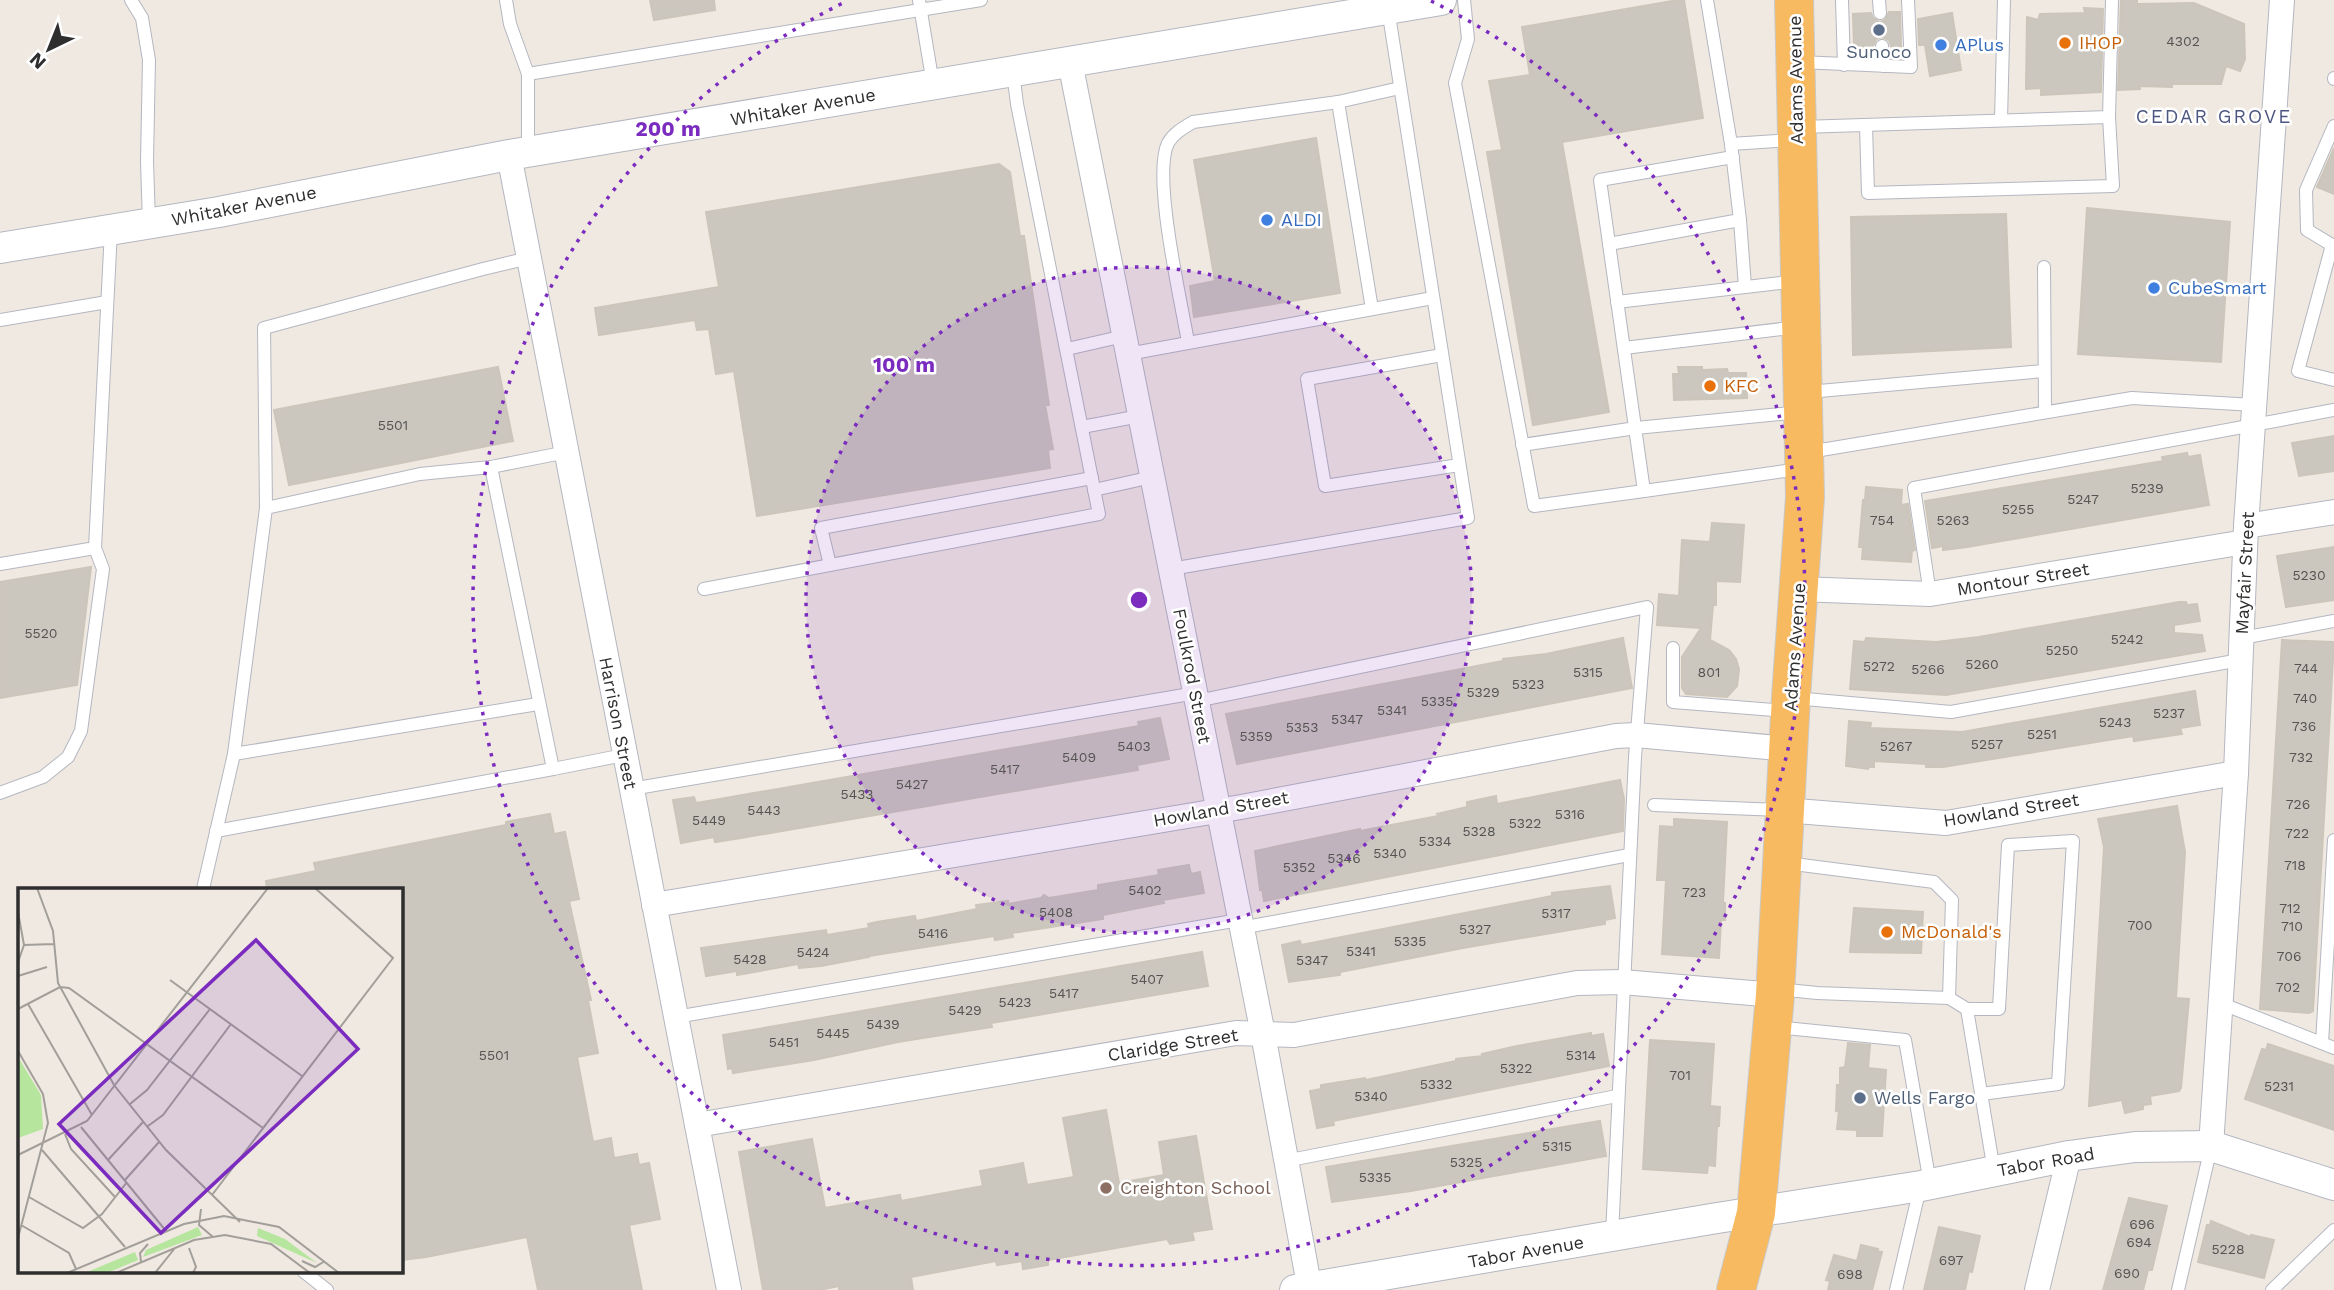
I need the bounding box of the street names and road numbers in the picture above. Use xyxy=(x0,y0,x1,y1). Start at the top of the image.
street label: Adams Avenue xyxy=(1784,15,1807,145)
street label: Whitaker Avenue xyxy=(729,83,877,130)
street label: Whitaker Avenue xyxy=(170,181,318,230)
street label: Mayfair Street xyxy=(2231,511,2258,635)
street label: Montour Street xyxy=(1955,558,2091,599)
street label: Adams Avenue xyxy=(1780,582,1809,712)
street label: Foulkrod Street xyxy=(1169,607,1216,746)
street label: Harrison Street xyxy=(595,655,642,791)
street label: Howland Street xyxy=(1152,786,1291,831)
street label: Howland Street xyxy=(1942,788,2081,831)
street label: Claridge Street xyxy=(1106,1024,1240,1065)
street label: Tabor Road xyxy=(1996,1143,2096,1180)
street label: Tabor Avenue xyxy=(1466,1231,1586,1272)

